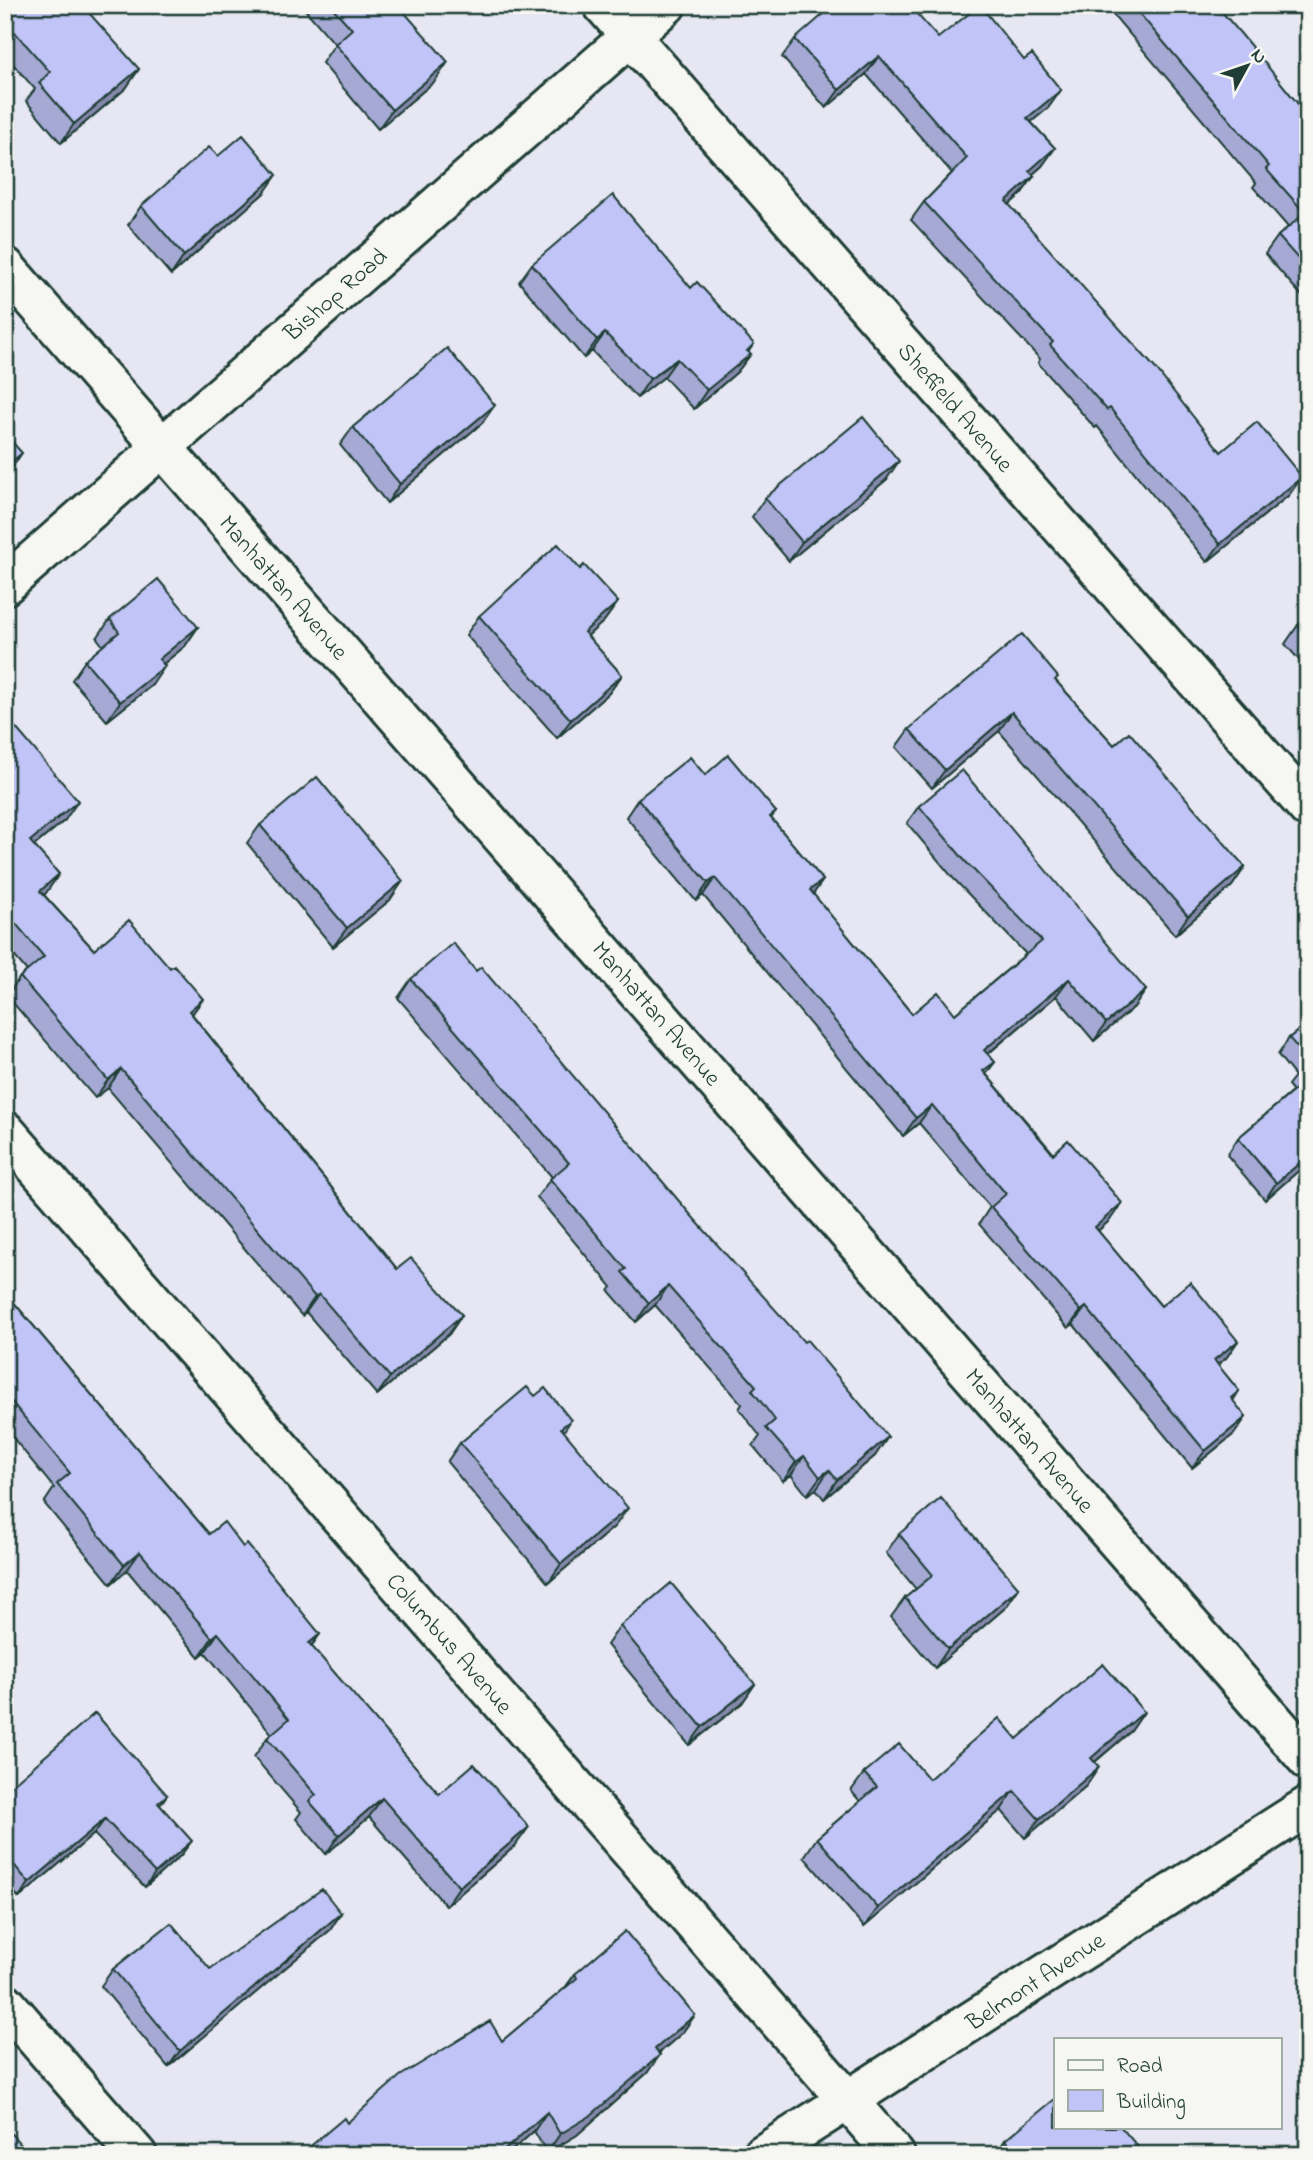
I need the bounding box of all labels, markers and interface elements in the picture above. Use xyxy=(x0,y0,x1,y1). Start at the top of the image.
north arrow xyxy=(1212,32,1282,102)
text: N xyxy=(1244,43,1273,70)
street label: Bishop Road xyxy=(276,240,397,352)
street label: Sheffield Avenue xyxy=(888,336,1021,481)
street label: Manhattan Avenue xyxy=(209,508,355,669)
street label: Manhattan Avenue xyxy=(582,934,728,1095)
street label: Manhattan Avenue xyxy=(955,1361,1101,1522)
street label: Columbus Avenue xyxy=(377,1566,520,1723)
street label: Belmont Avenue xyxy=(959,1925,1113,2042)
legend xyxy=(1054,2038,1282,2128)
text: Road xyxy=(1117,2052,1163,2082)
text: Building xyxy=(1116,2088,1186,2120)

